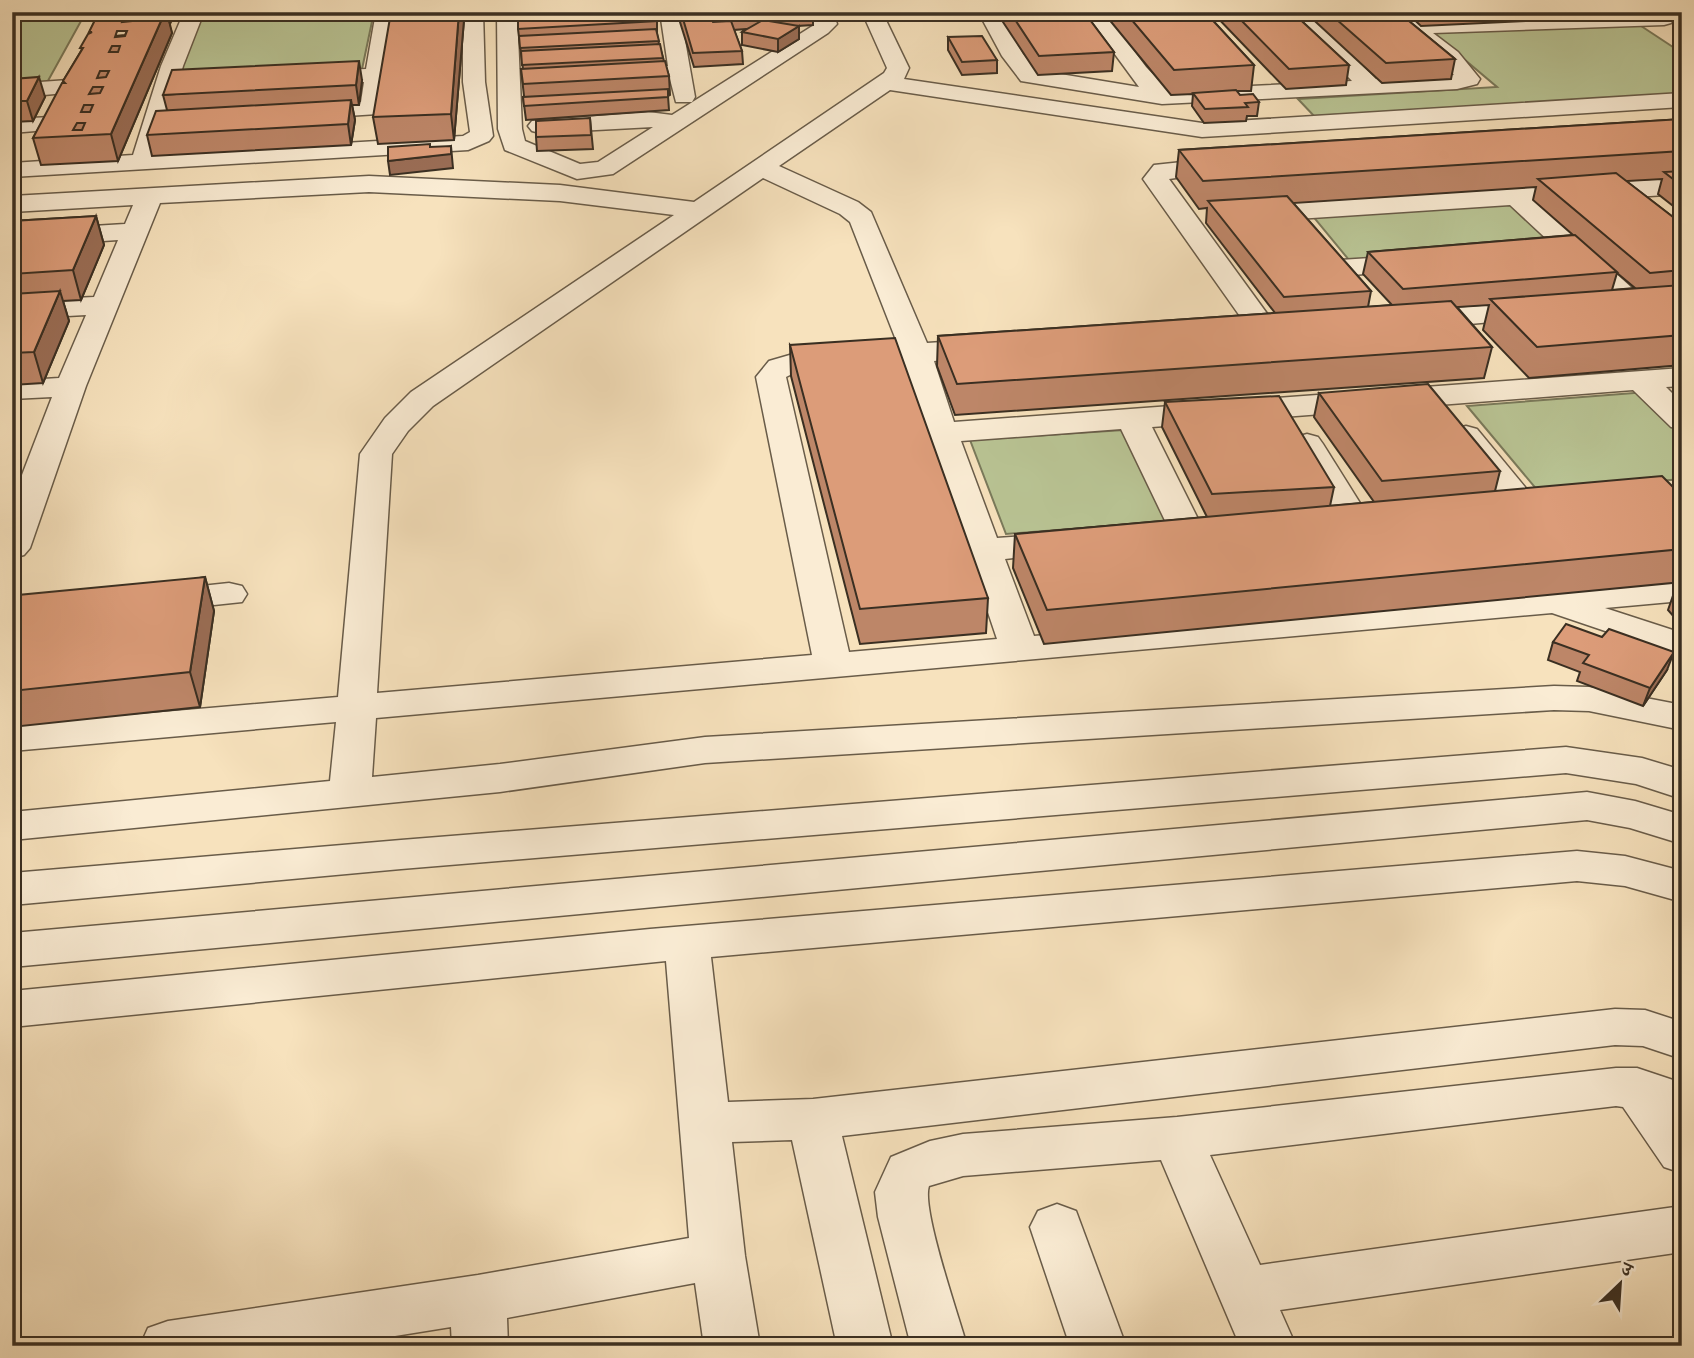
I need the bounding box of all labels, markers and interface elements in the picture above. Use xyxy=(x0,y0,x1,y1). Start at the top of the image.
north arrow xyxy=(1586,1250,1656,1320)
text: उ xyxy=(1615,1256,1637,1283)

